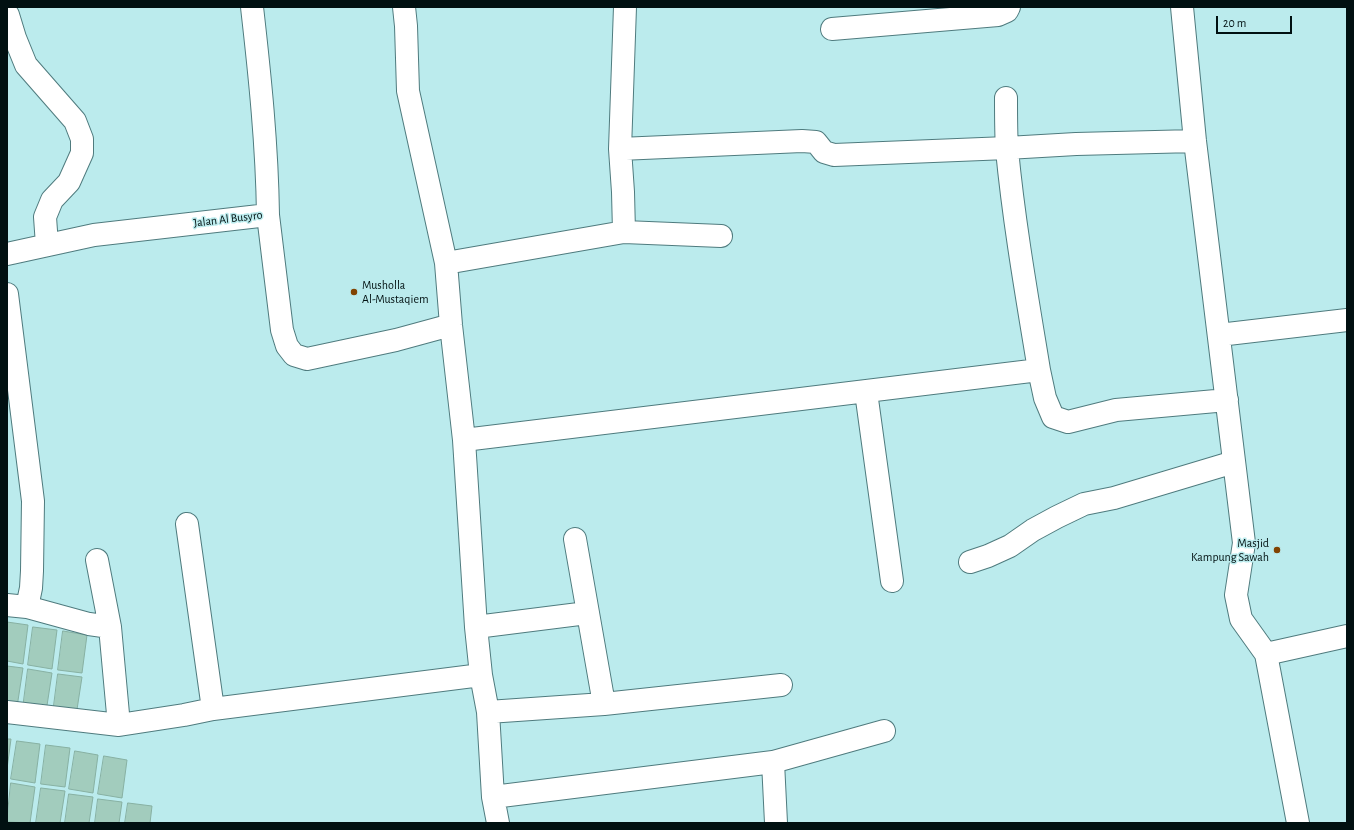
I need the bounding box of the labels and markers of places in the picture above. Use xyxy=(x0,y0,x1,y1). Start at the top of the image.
place label: Musholla Al-Mustaqiem xyxy=(362,278,429,306)
marker: Musholla Al-Mustaqiem xyxy=(349,287,359,297)
place label: Masjid Kampung Sawah xyxy=(1191,536,1269,564)
marker: Masjid Kampung Sawah xyxy=(1272,545,1282,555)

